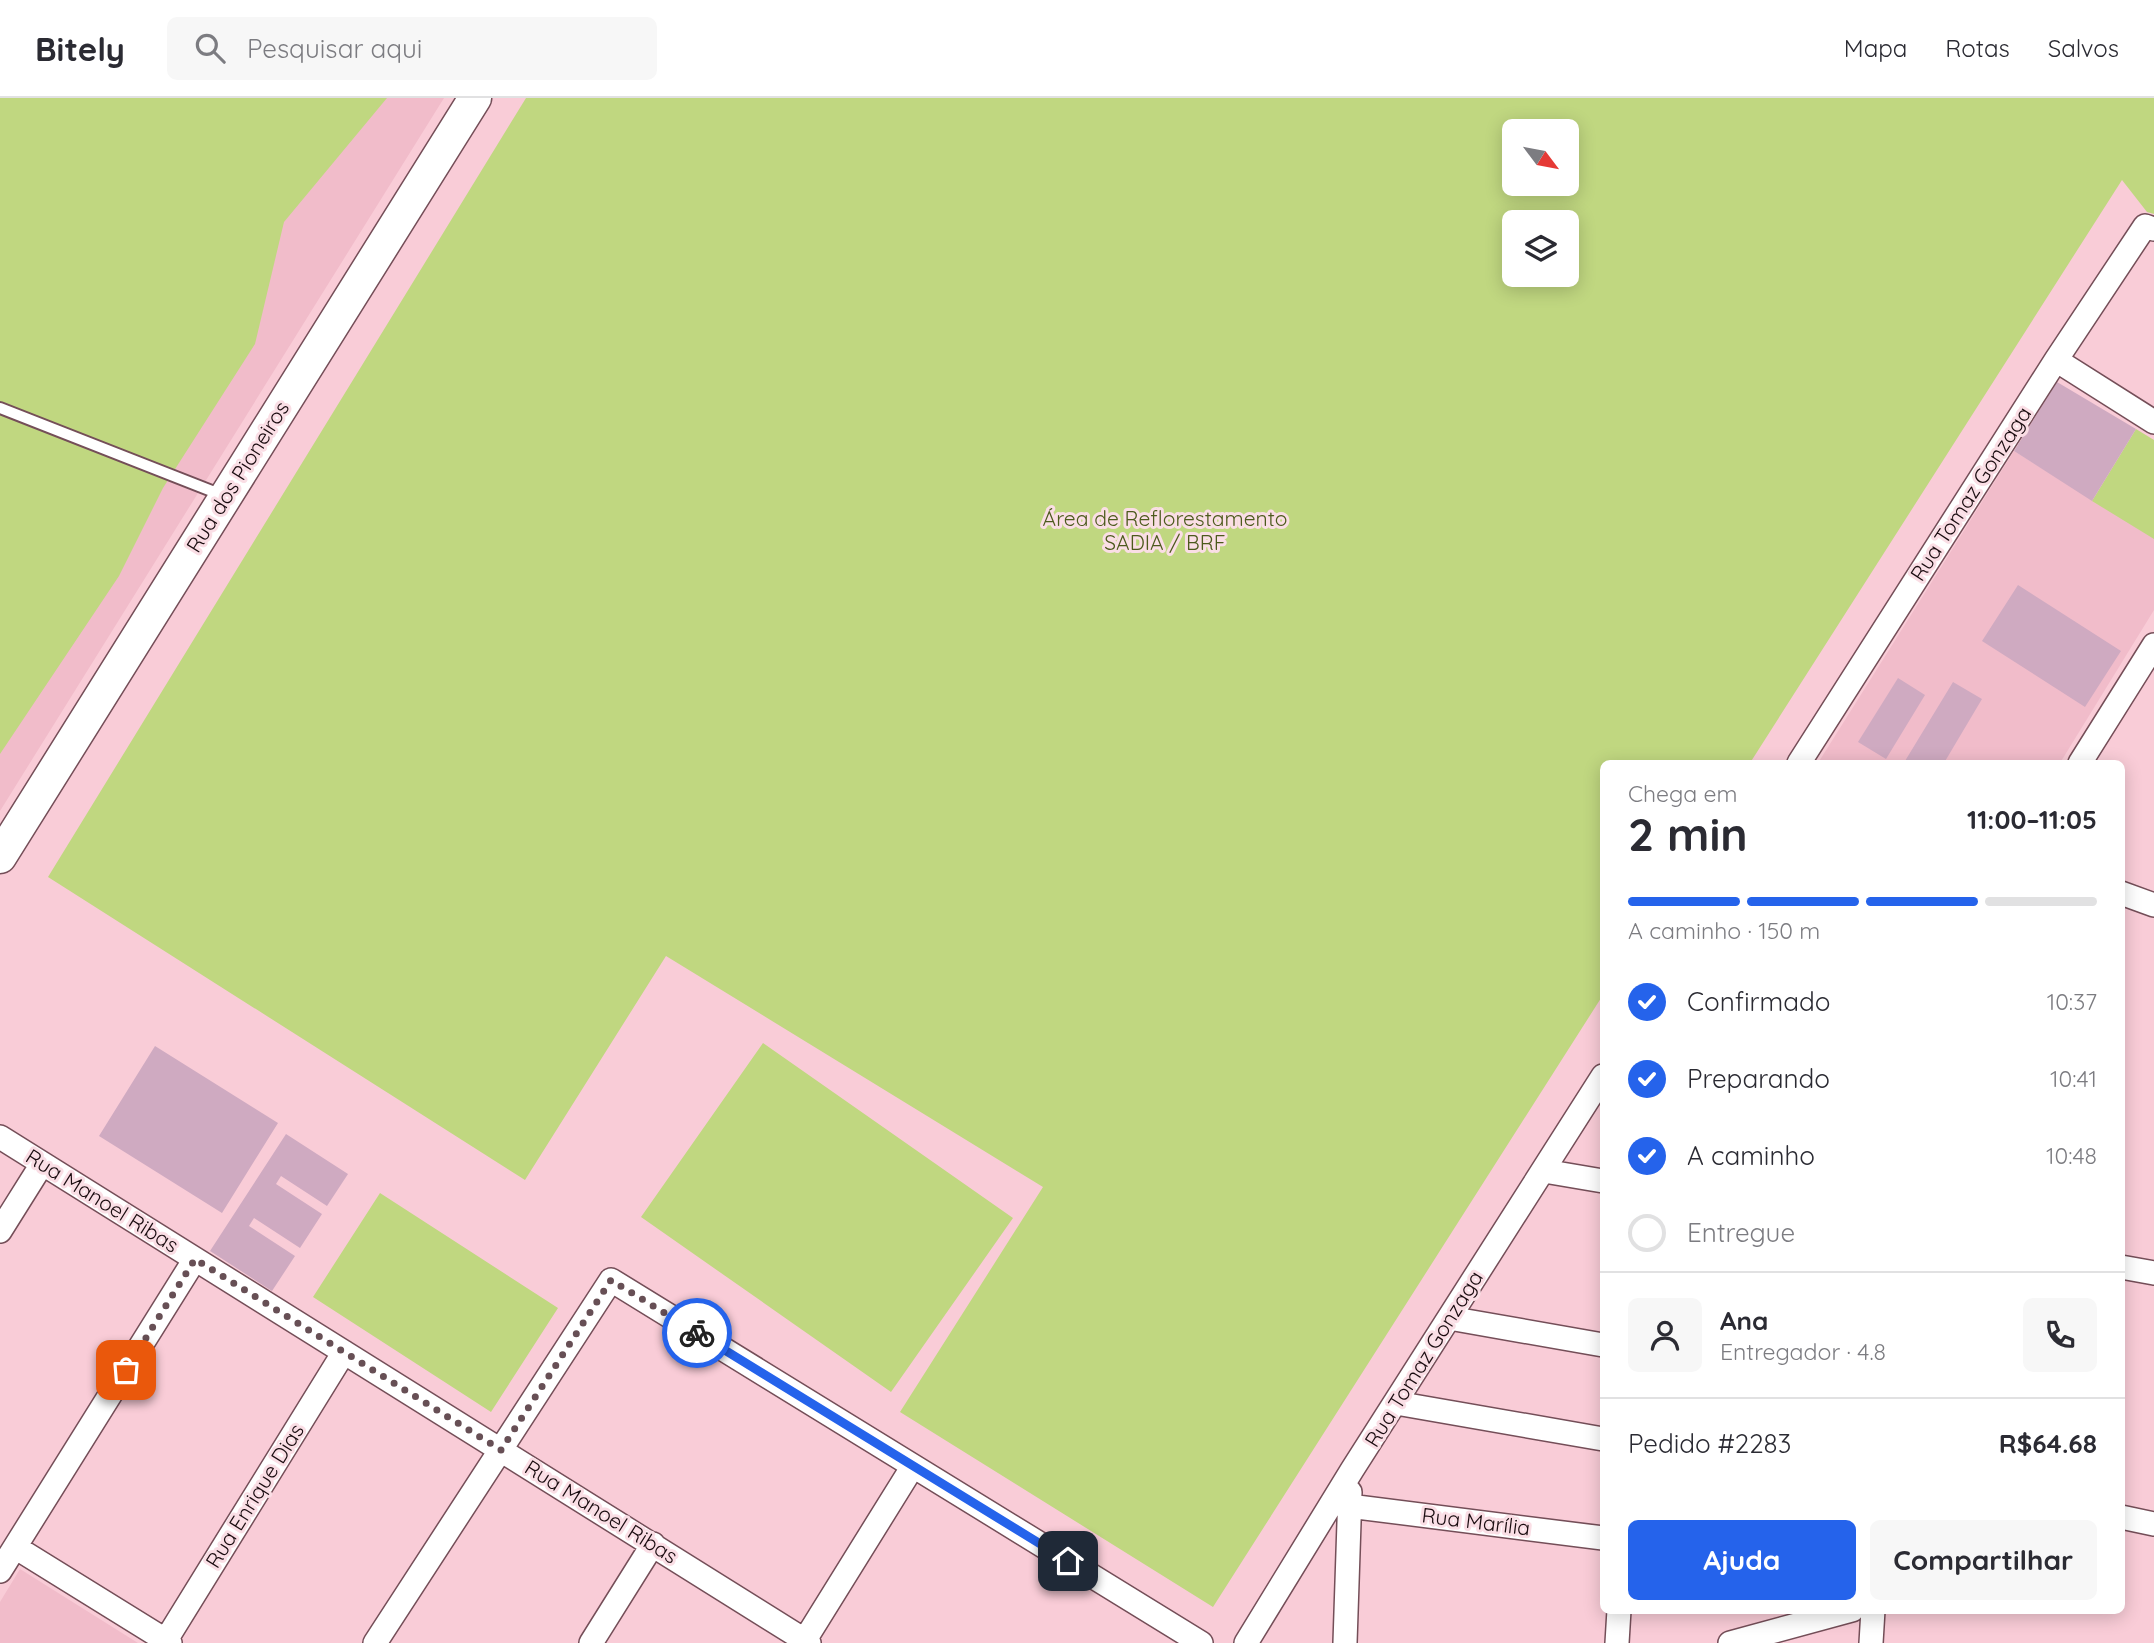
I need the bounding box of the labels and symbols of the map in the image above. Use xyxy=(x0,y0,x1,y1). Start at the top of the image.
north arrow xyxy=(1502,119,1578,196)
street label: Rua dos Pioneiros xyxy=(180,396,294,557)
street label: Rua Tomaz Gonzaga xyxy=(1904,401,2036,586)
park label: Área de Reflorestamento SADIA / BRF xyxy=(1043,505,1287,555)
street label: Rua Manoel Ribas xyxy=(21,1143,184,1258)
street label: Rua Tomaz Gonzaga xyxy=(1358,1266,1488,1451)
courier xyxy=(662,1298,732,1368)
pin xyxy=(96,1340,156,1400)
street label: Rua Enrique Dias xyxy=(199,1418,309,1572)
street label: Rua Manoel Ribas xyxy=(520,1454,683,1569)
street label: Rua Marília xyxy=(1420,1501,1532,1541)
pin xyxy=(1038,1531,1098,1591)

